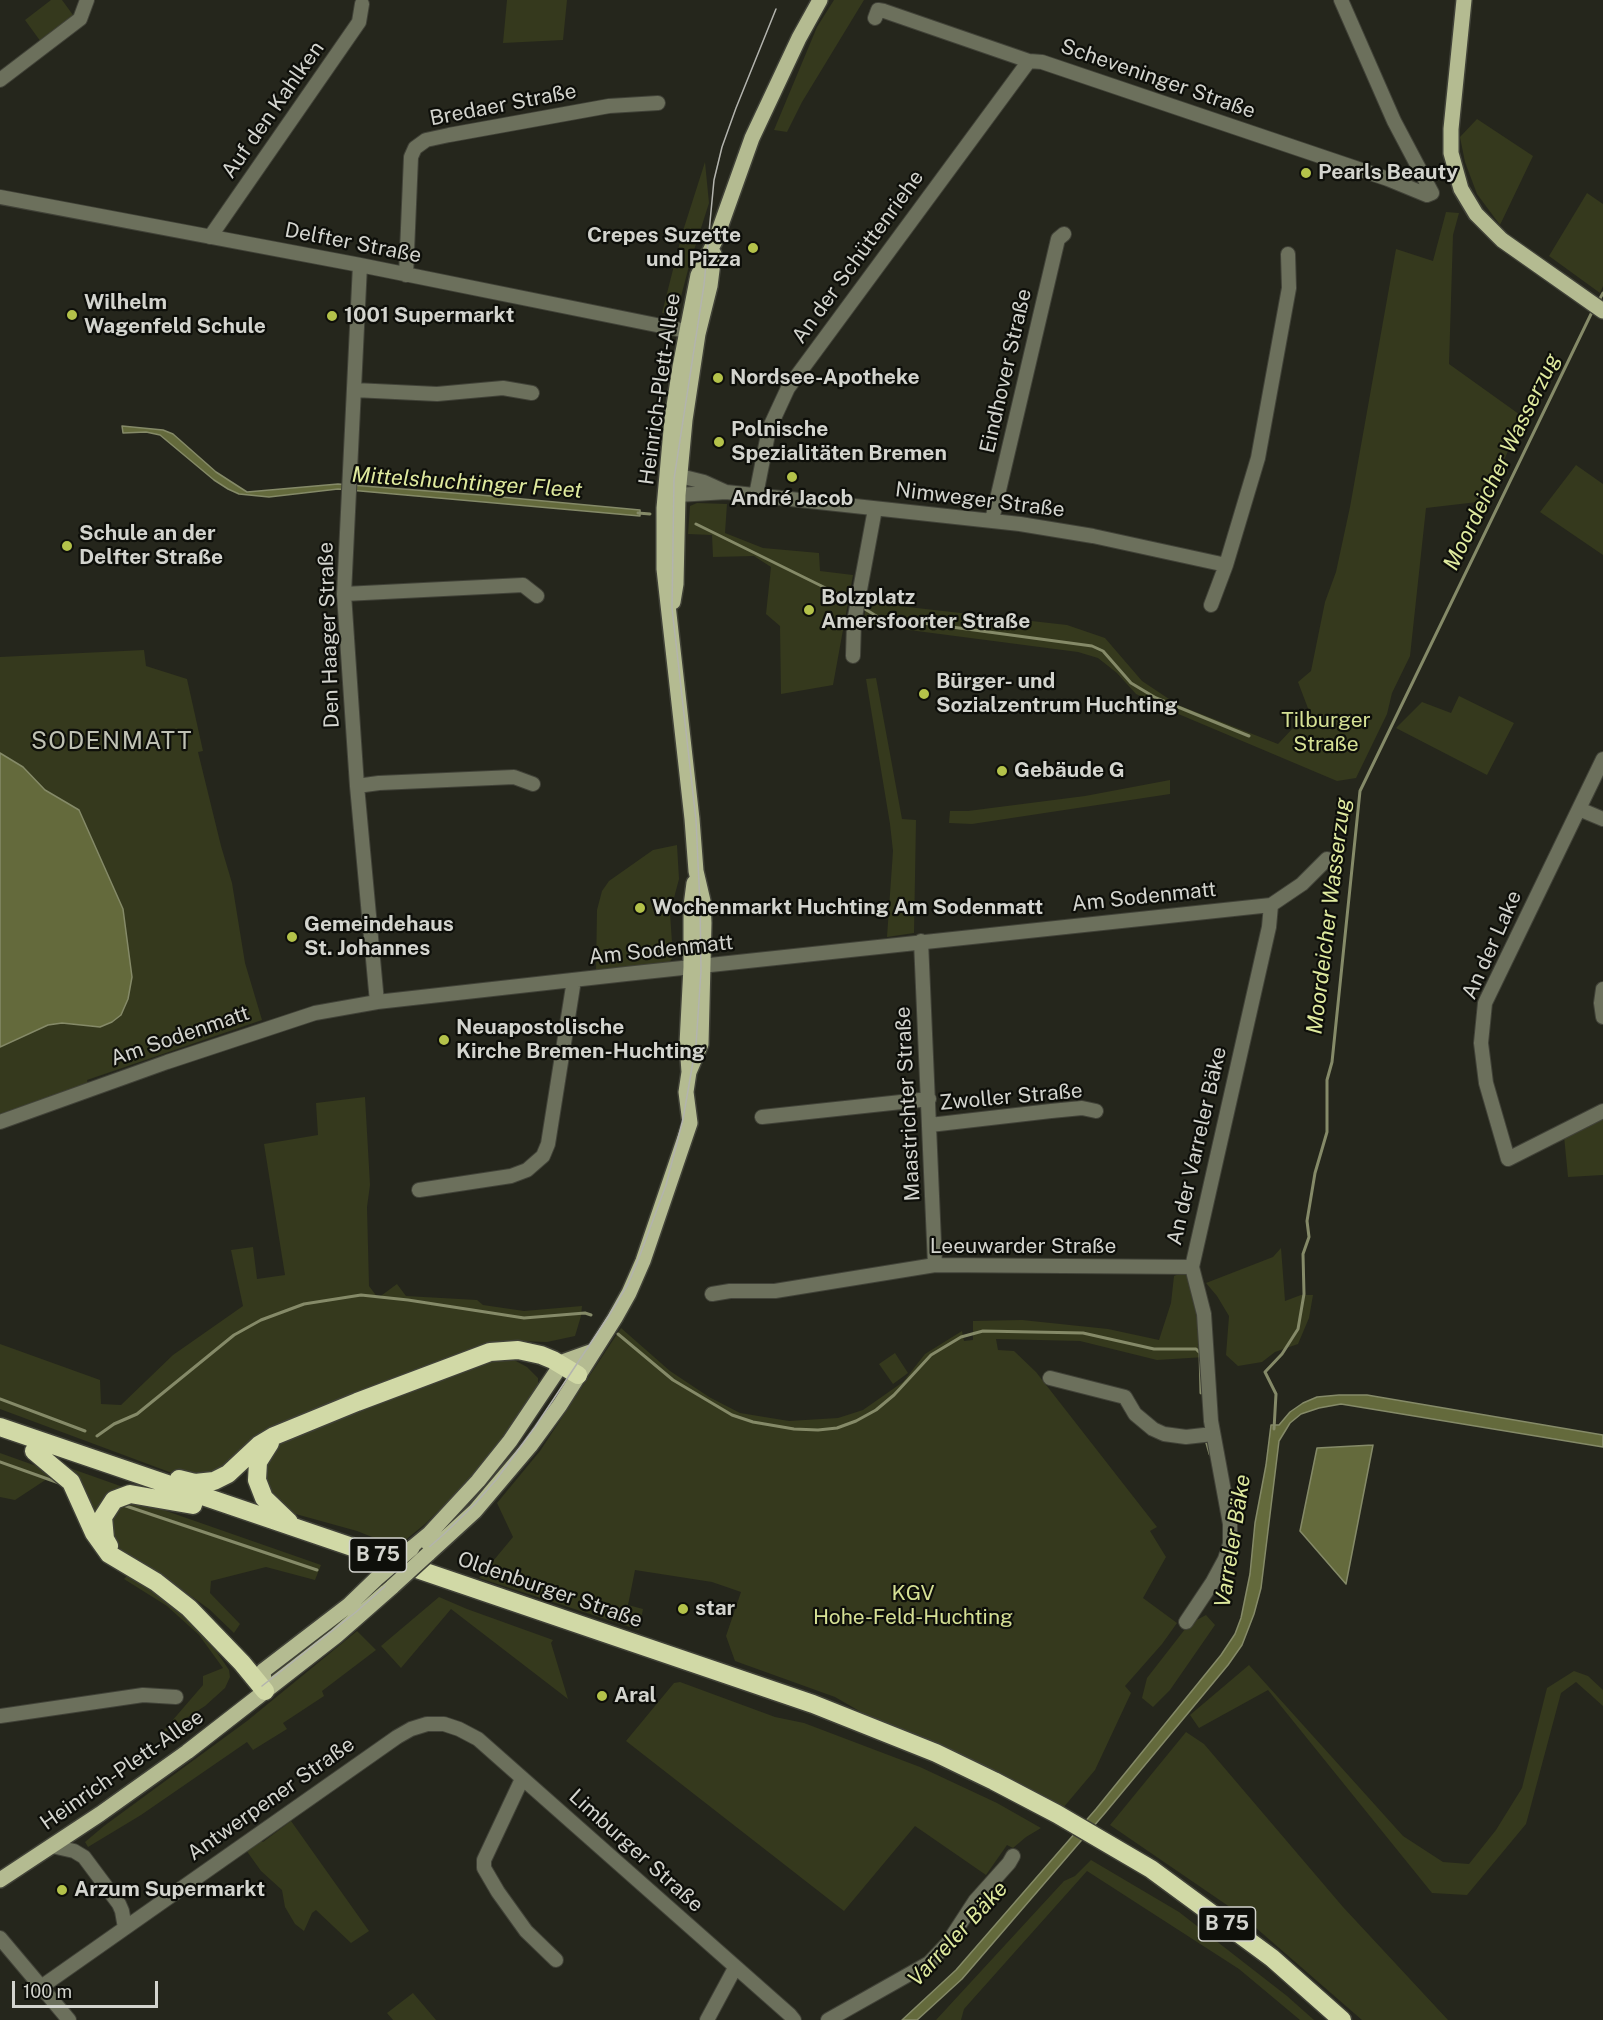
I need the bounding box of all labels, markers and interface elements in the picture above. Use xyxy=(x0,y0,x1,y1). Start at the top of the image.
street label: Scheveninger Straße xyxy=(1057,34,1259,124)
street label: Auf den Kahlken xyxy=(216,37,330,183)
street label: Bredaer Straße xyxy=(428,78,578,132)
place label: Pearls Beauty xyxy=(1318,160,1458,186)
street label: An der Schüttenriehe xyxy=(787,166,929,348)
marker: Pearls Beauty xyxy=(1299,166,1313,180)
street label: Delfter Straße xyxy=(283,217,423,269)
place label: Crepes Suzette und Pizza xyxy=(587,223,741,273)
marker: Crepes Suzette und Pizza xyxy=(746,241,760,255)
street label: Eindhover Straße xyxy=(975,286,1037,456)
place label: Wilhelm Wagenfeld Schule xyxy=(84,290,266,340)
street label: Heinrich-Plett-Allee xyxy=(634,291,686,487)
place label: 1001 Supermarkt xyxy=(344,303,515,329)
marker: Wilhelm Wagenfeld Schule xyxy=(65,308,79,322)
marker: 1001 Supermarkt xyxy=(325,309,339,323)
water label: Moordeicher Wasserzug xyxy=(1438,349,1566,575)
place label: Nordsee-Apotheke xyxy=(730,365,920,391)
marker: Nordsee-Apotheke xyxy=(711,371,725,385)
place label: Polnische Spezialitäten Bremen xyxy=(731,417,947,467)
marker: Polnische Spezialitäten Bremen xyxy=(712,435,726,449)
water label: Mittelshuchtinger Fleet xyxy=(351,462,583,504)
marker: André Jacob xyxy=(785,470,799,484)
street label: Nimweger Straße xyxy=(894,477,1066,523)
place label: André Jacob xyxy=(731,486,853,512)
place label: Schule an der Delfter Straße xyxy=(79,521,223,571)
marker: Schule an der Delfter Straße xyxy=(60,539,74,553)
street label: Den Haager Straße xyxy=(313,541,345,729)
place label: Bolzplatz Amersfoorter Straße xyxy=(821,585,1030,635)
marker: Bolzplatz Amersfoorter Straße xyxy=(802,603,816,617)
place label: Bürger- und Sozialzentrum Huchting xyxy=(936,669,1177,719)
marker: Bürger- und Sozialzentrum Huchting xyxy=(917,687,931,701)
park label: Tilburger Straße xyxy=(1281,708,1371,758)
district label: SODENMATT xyxy=(31,728,193,756)
place label: Gebäude G xyxy=(1014,758,1125,784)
marker: Gebäude G xyxy=(995,764,1009,778)
water label: Moordeicher Wasserzug xyxy=(1301,796,1357,1036)
street label: Am Sodenmatt xyxy=(1070,877,1218,917)
street label: An der Lake xyxy=(1457,887,1527,1003)
place label: Wochenmarkt Huchting Am Sodenmatt xyxy=(652,895,1043,921)
marker: Wochenmarkt Huchting Am Sodenmatt xyxy=(633,901,647,915)
place label: Gemeindehaus St. Johannes xyxy=(304,912,454,962)
marker: Gemeindehaus St. Johannes xyxy=(285,930,299,944)
street label: Am Sodenmatt xyxy=(587,930,735,970)
street label: Am Sodenmatt xyxy=(107,1000,253,1072)
street label: Maastrichter Straße xyxy=(890,1006,926,1202)
place label: Neuapostolische Kirche Bremen-Huchting xyxy=(456,1015,705,1065)
marker: Neuapostolische Kirche Bremen-Huchting xyxy=(437,1033,451,1047)
street label: An der Varreler Bäke xyxy=(1162,1044,1232,1248)
street label: Zwoller Straße xyxy=(938,1078,1084,1116)
street label: Leeuwarder Straße xyxy=(930,1234,1116,1260)
water label: Varreler Bäke xyxy=(1209,1473,1257,1609)
road number: B 75 xyxy=(350,1538,406,1572)
street label: Oldenburger Straße xyxy=(454,1547,646,1633)
park label: KGV Hohe-Feld-Huchting xyxy=(813,1581,1013,1631)
place label: star xyxy=(695,1596,735,1622)
marker: star xyxy=(676,1602,690,1616)
place label: Aral xyxy=(614,1683,656,1709)
marker: Aral xyxy=(595,1689,609,1703)
street label: Heinrich-Plett-Allee xyxy=(36,1704,208,1836)
street label: Antwerpener Straße xyxy=(183,1732,359,1866)
street label: Limburger Straße xyxy=(564,1784,708,1918)
water label: Varreler Bäke xyxy=(903,1876,1013,1992)
place label: Arzum Supermarkt xyxy=(74,1877,265,1903)
marker: Arzum Supermarkt xyxy=(55,1883,69,1897)
road number: B 75 xyxy=(1198,1907,1256,1941)
scale bar xyxy=(15,1969,160,2007)
text: 100 m xyxy=(23,1981,72,2002)

